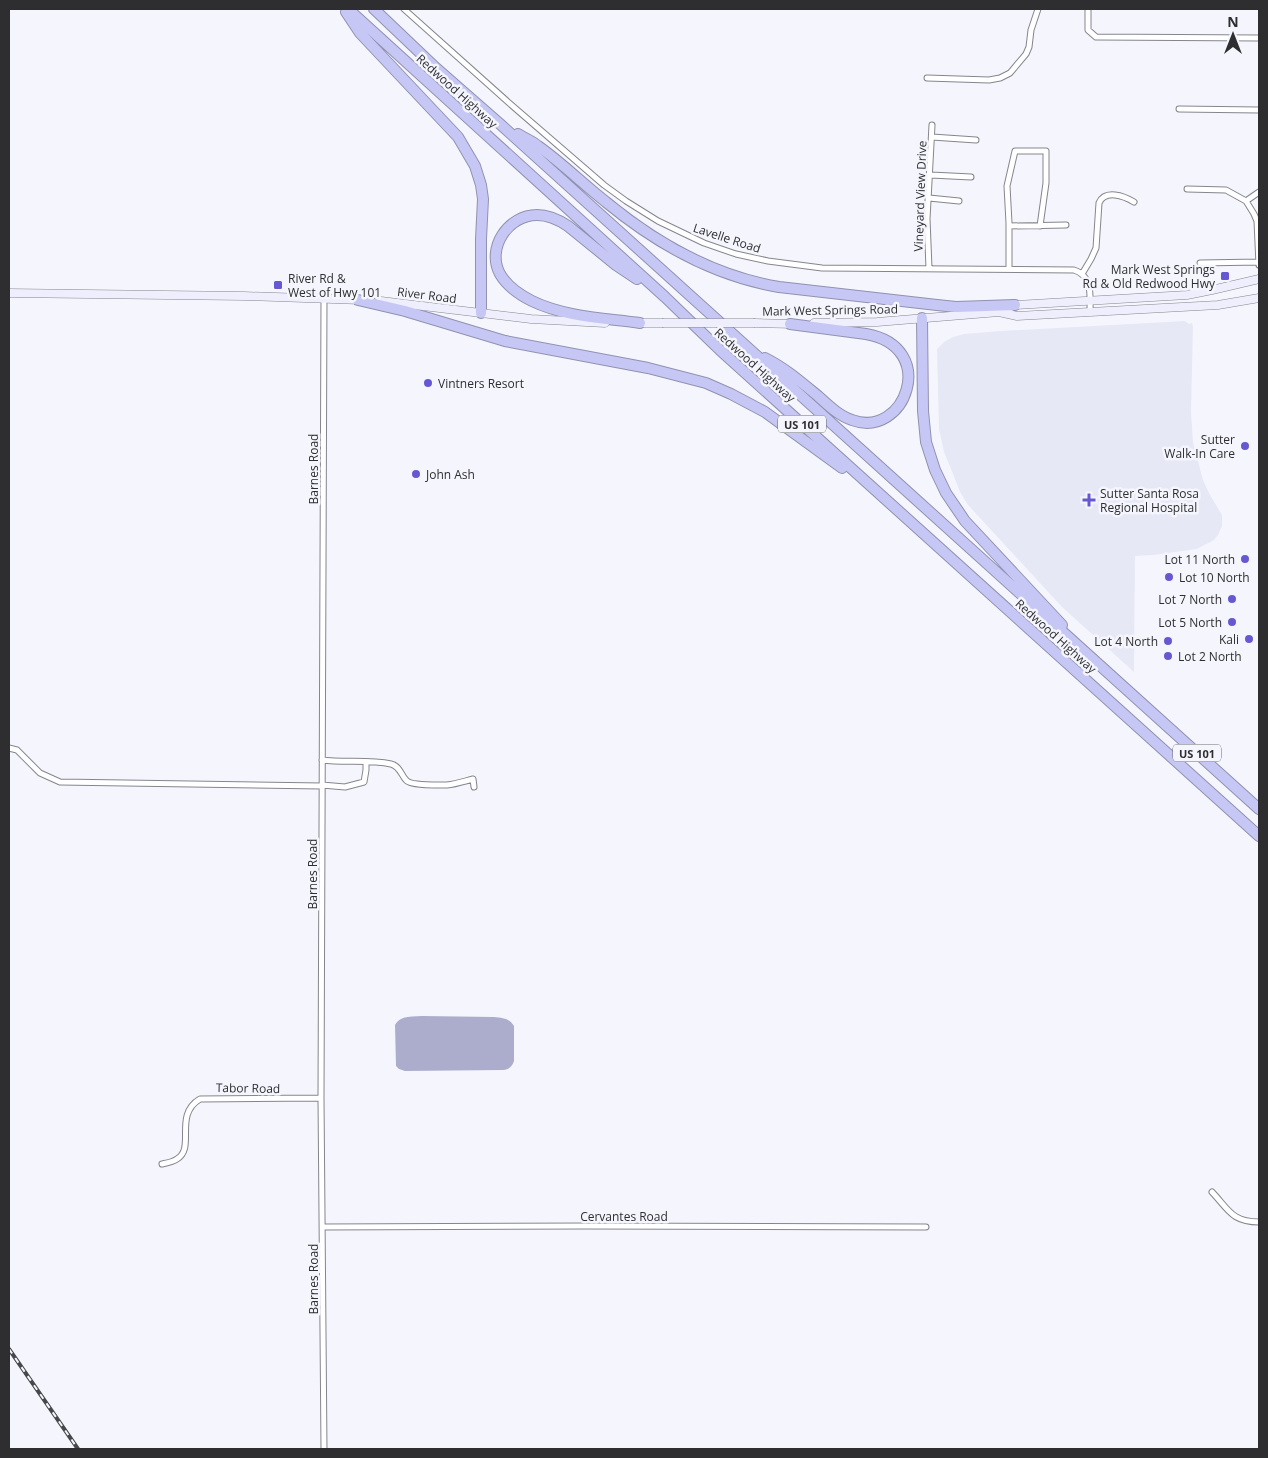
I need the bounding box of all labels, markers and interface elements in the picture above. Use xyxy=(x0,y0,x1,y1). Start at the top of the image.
north arrow xyxy=(1208,10,1258,60)
text: N xyxy=(1227,12,1239,31)
street label: Redwood Highway xyxy=(413,50,502,133)
street label: Vineyard View Drive xyxy=(910,140,930,252)
street label: Lavelle Road xyxy=(691,219,763,257)
place label: Mark West Springs Rd & Old Redwood Hwy xyxy=(1083,261,1216,292)
place label: River Rd & West of Hwy 101 xyxy=(288,270,381,301)
marker: Mark West Springs Rd & Old Redwood Hwy xyxy=(1219,270,1231,282)
marker: River Rd & West of Hwy 101 xyxy=(272,279,284,291)
street label: River Road xyxy=(396,283,458,307)
street label: Mark West Springs Road xyxy=(762,300,898,320)
street label: Redwood Highway xyxy=(711,324,800,407)
place label: Vintners Resort xyxy=(438,375,524,392)
marker: Vintners Resort xyxy=(422,377,434,389)
road number: US 101 xyxy=(778,416,826,432)
place label: Sutter Walk-In Care xyxy=(1164,431,1235,462)
street label: Barnes Road xyxy=(305,434,322,504)
marker: Sutter Walk-In Care xyxy=(1239,440,1251,452)
place label: John Ash xyxy=(425,466,475,483)
marker: John Ash xyxy=(410,468,422,480)
place label: Sutter Santa Rosa Regional Hospital xyxy=(1100,485,1199,516)
marker: Sutter Santa Rosa Regional Hospital xyxy=(1082,493,1096,507)
place label: Lot 11 North xyxy=(1164,551,1235,568)
marker: Lot 11 North xyxy=(1239,553,1251,565)
place label: Lot 10 North xyxy=(1179,569,1250,586)
marker: Lot 10 North xyxy=(1163,571,1175,583)
place label: Lot 7 North xyxy=(1158,591,1222,608)
marker: Lot 7 North xyxy=(1226,593,1238,605)
street label: Redwood Highway xyxy=(1012,595,1101,678)
place label: Lot 5 North xyxy=(1158,614,1222,631)
marker: Lot 5 North xyxy=(1226,616,1238,628)
place label: Kali xyxy=(1219,631,1239,648)
place label: Lot 4 North xyxy=(1094,633,1158,650)
marker: Kali xyxy=(1243,633,1255,645)
marker: Lot 4 North xyxy=(1162,635,1174,647)
place label: Lot 2 North xyxy=(1178,648,1242,665)
marker: Lot 2 North xyxy=(1162,650,1174,662)
road number: US 101 xyxy=(1173,744,1221,761)
street label: Barnes Road xyxy=(304,839,321,909)
street label: Tabor Road xyxy=(216,1079,280,1097)
street label: Cervantes Road xyxy=(580,1208,668,1225)
street label: Barnes Road xyxy=(305,1244,322,1314)

